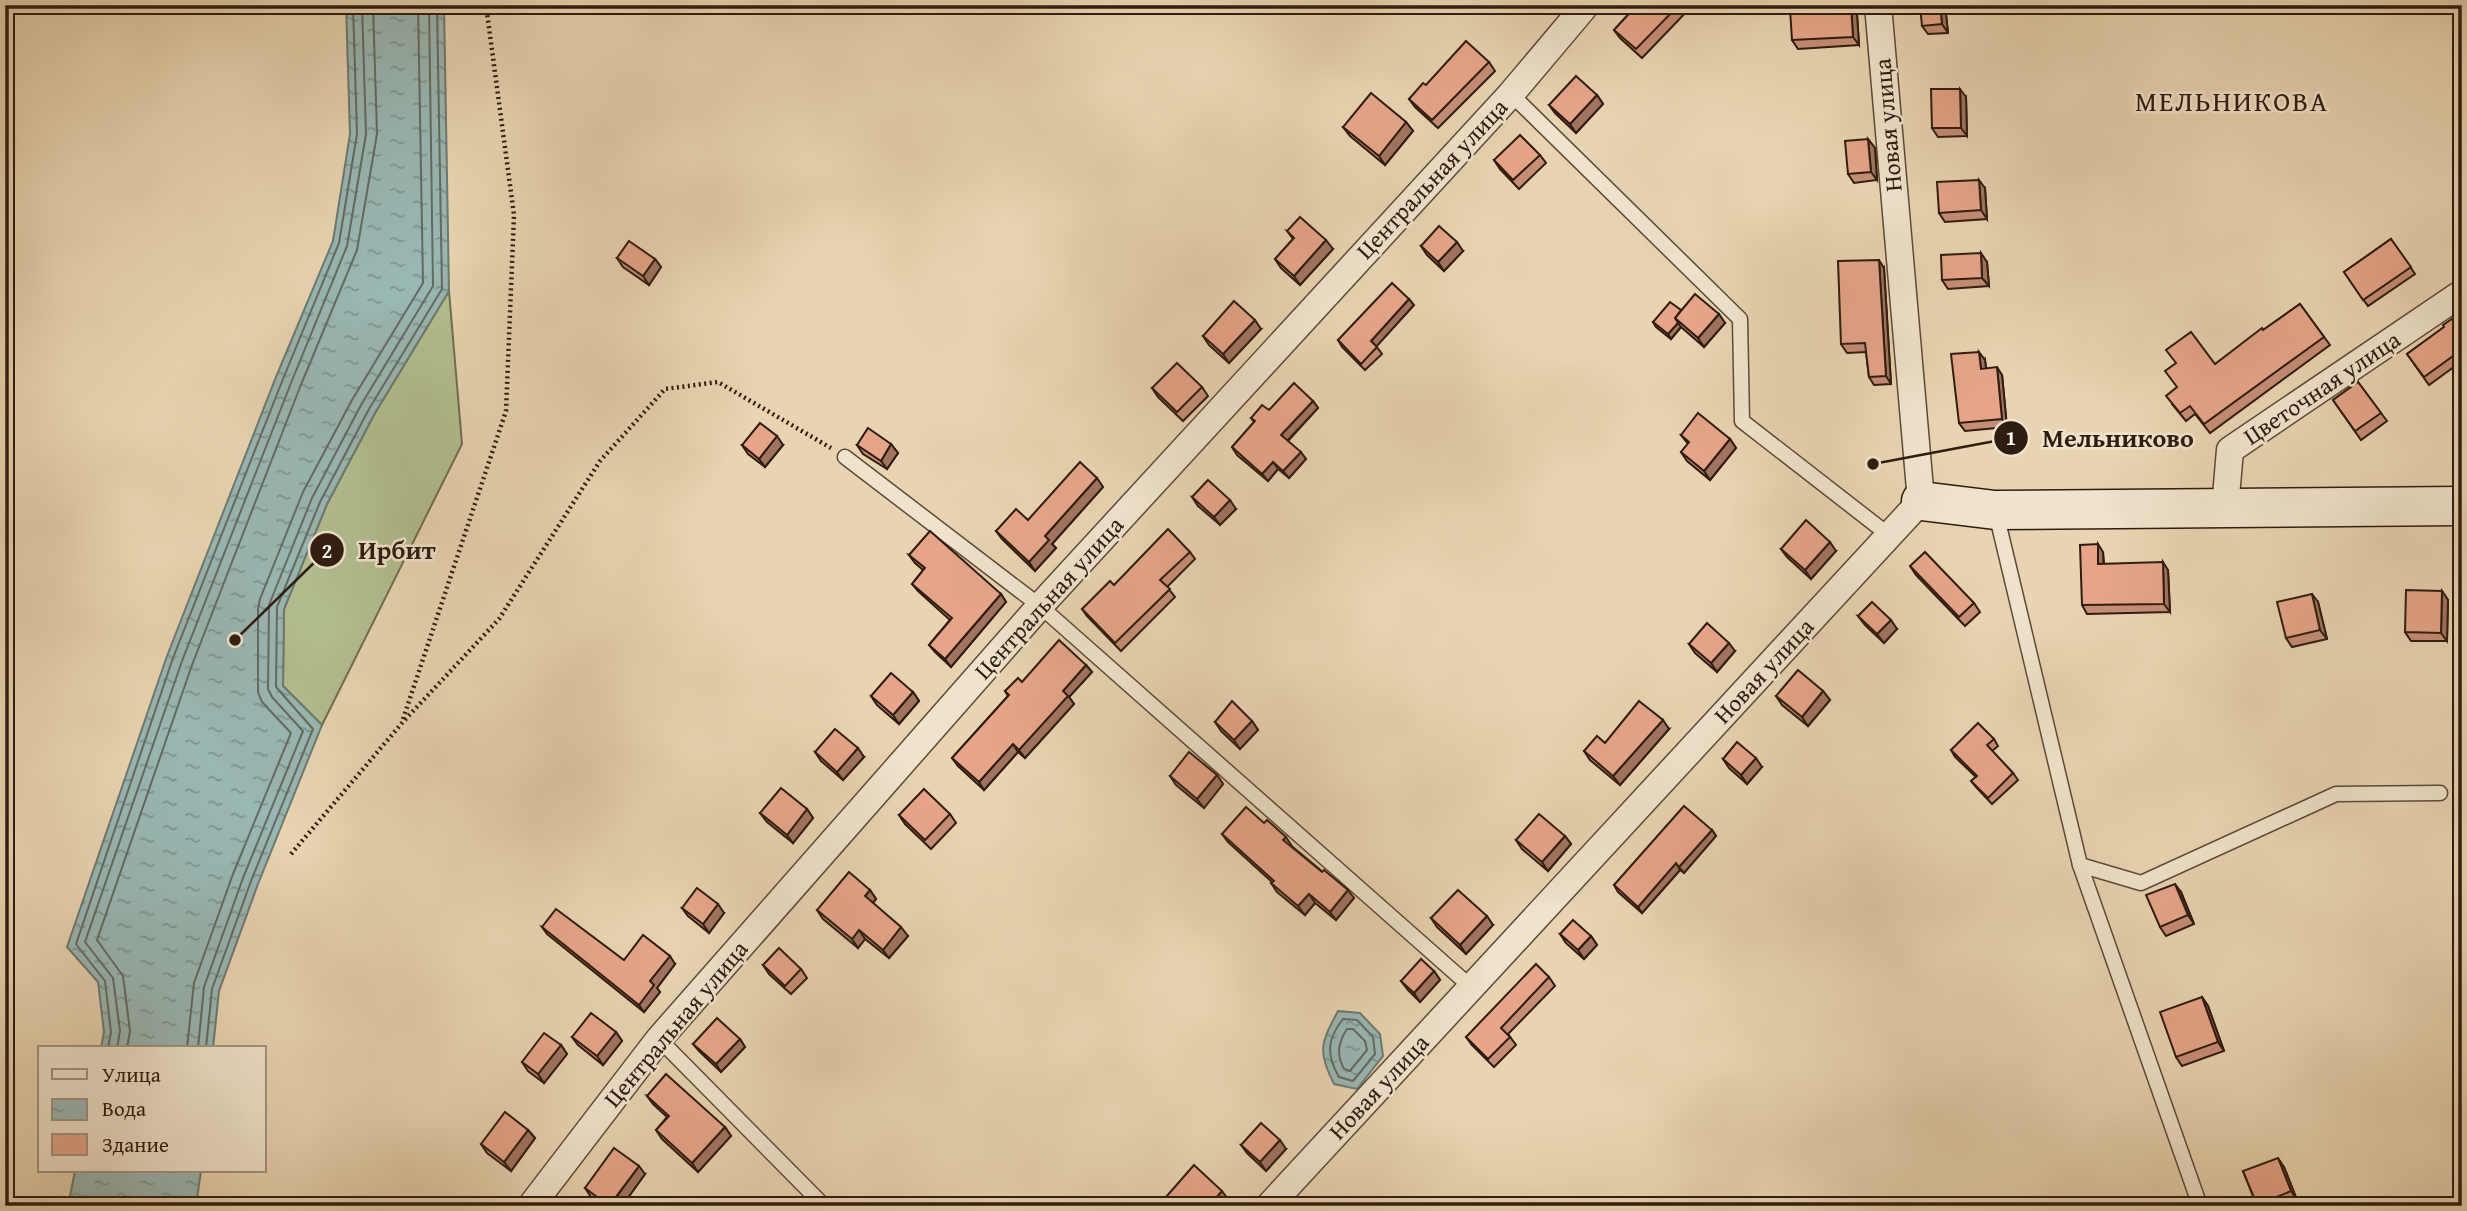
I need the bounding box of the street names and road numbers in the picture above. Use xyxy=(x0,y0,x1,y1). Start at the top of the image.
street label: Новая улица xyxy=(1864,56,1911,193)
street label: Центральная улица xyxy=(1348,90,1516,267)
street label: Цветочная улица xyxy=(2236,322,2408,453)
street label: Центральная улица xyxy=(966,508,1132,687)
street label: Новая улица xyxy=(1705,609,1822,731)
street label: Центральная улица xyxy=(595,932,756,1115)
street label: Новая улица xyxy=(1320,1025,1437,1147)

